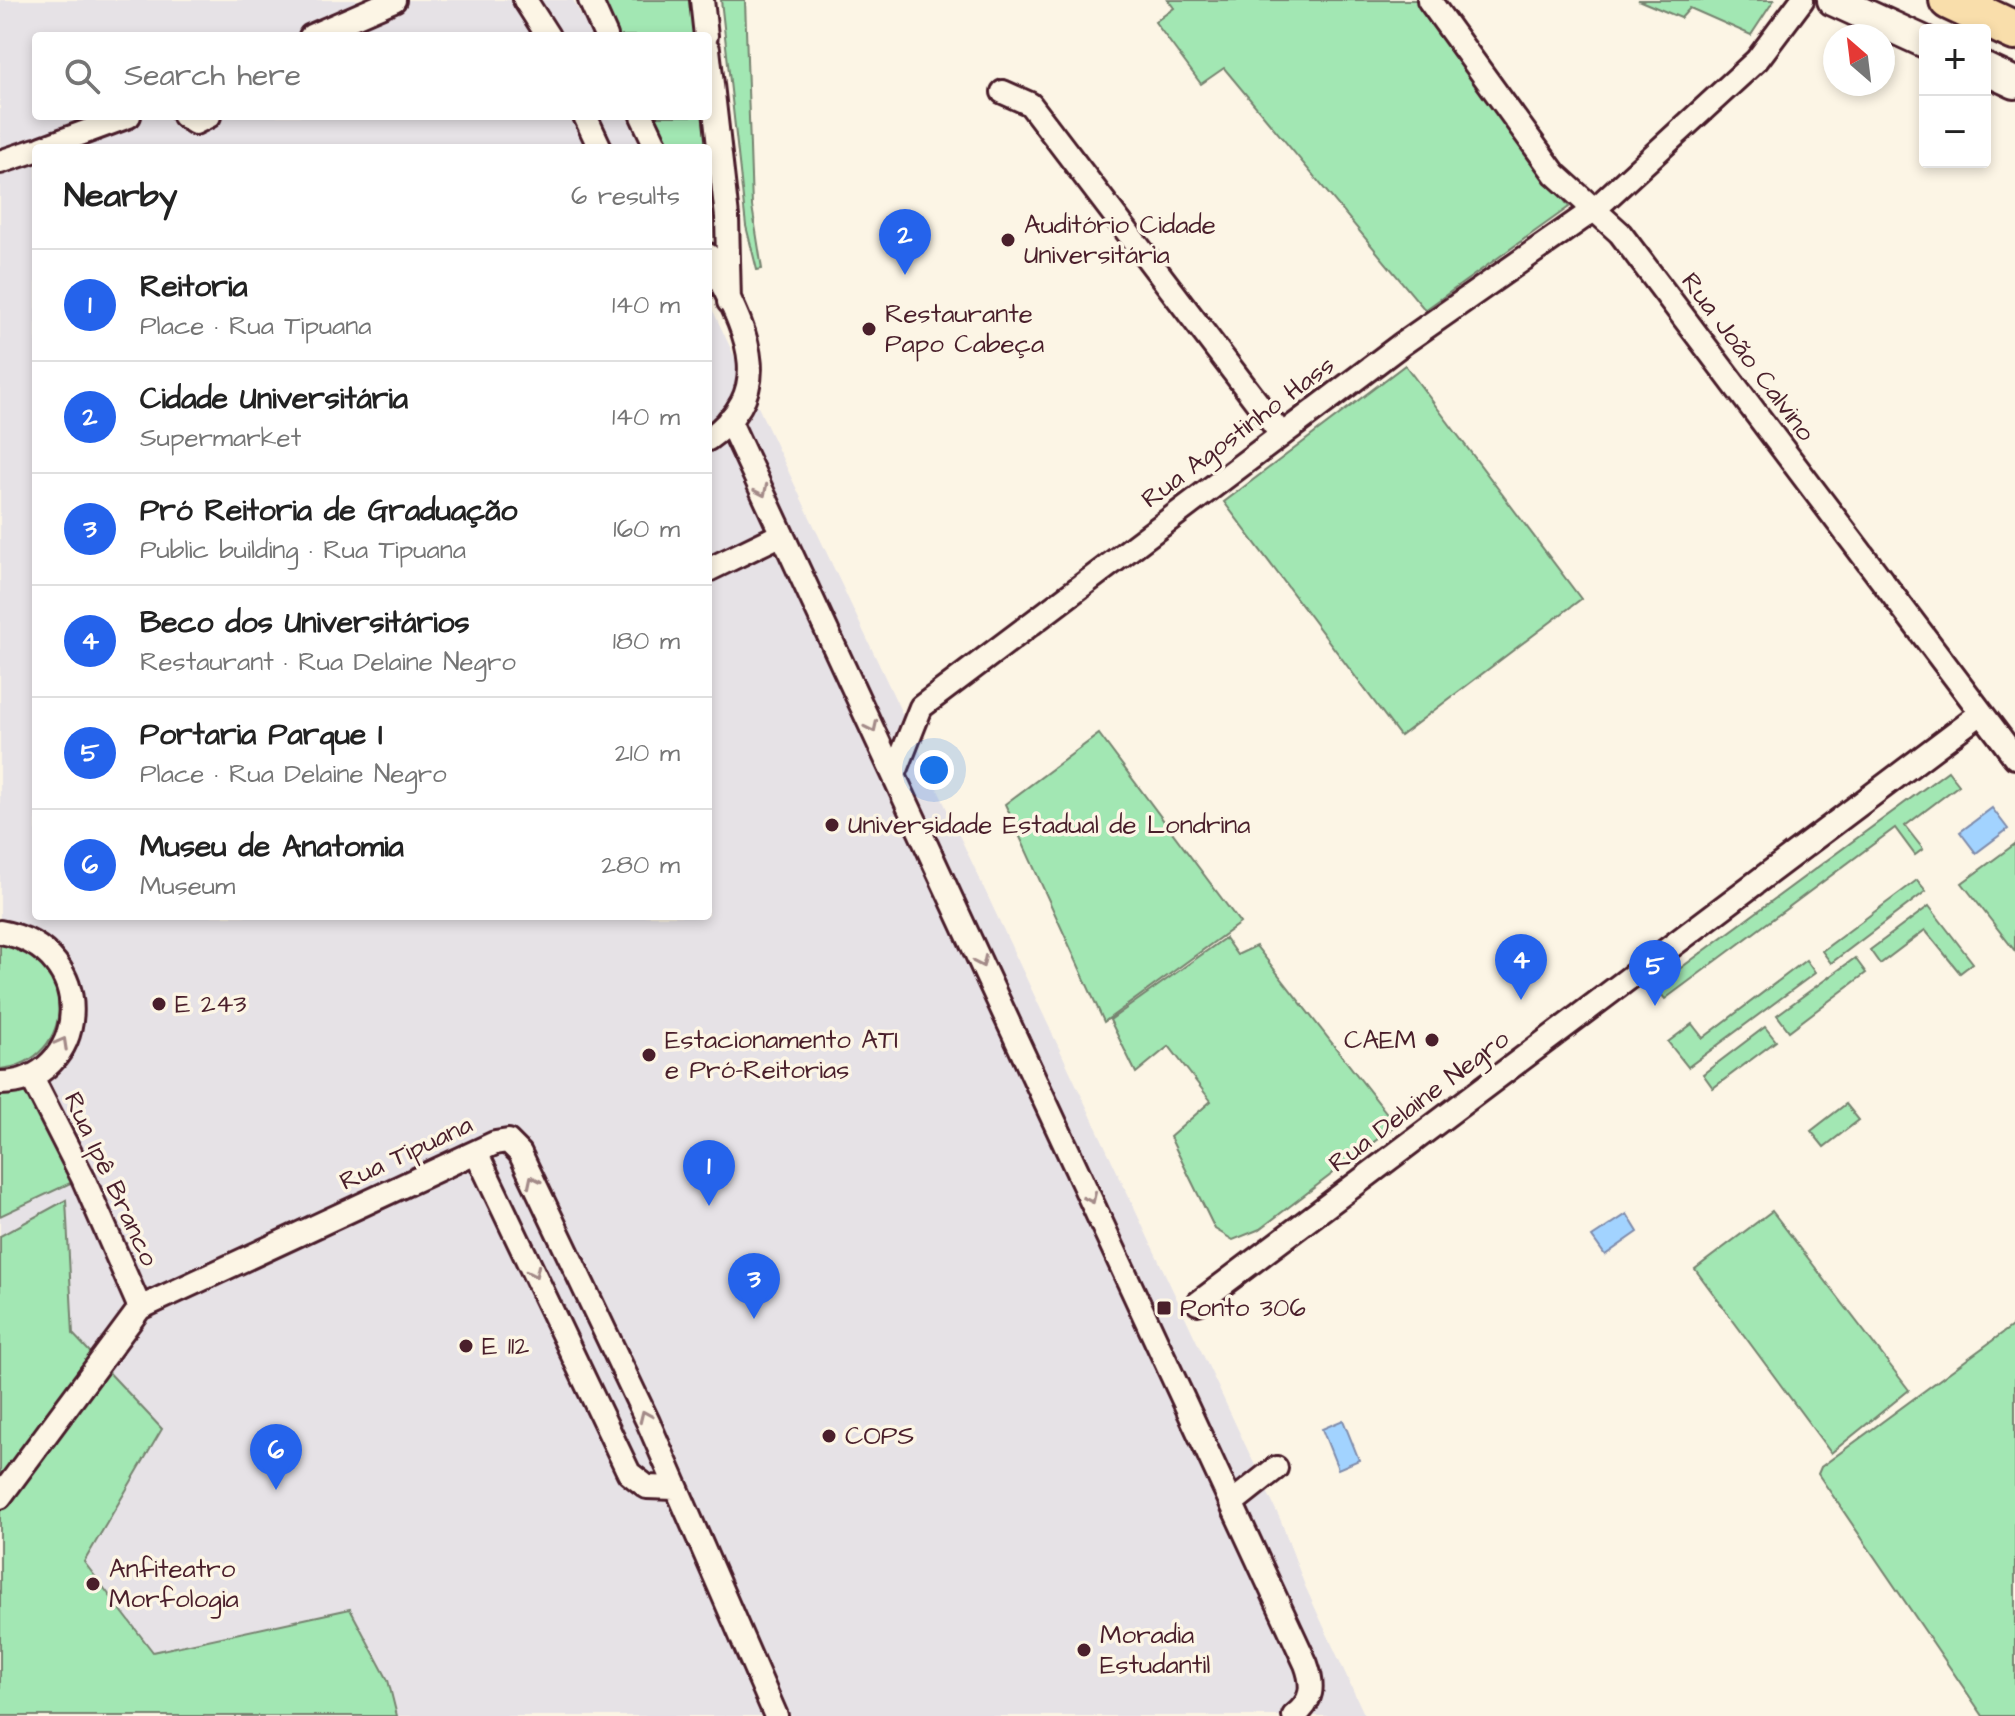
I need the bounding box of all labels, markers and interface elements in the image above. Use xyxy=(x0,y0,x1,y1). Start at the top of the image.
north arrow xyxy=(1823,24,1895,96)
map controls xyxy=(1919,24,1991,168)
button: + xyxy=(1919,24,1991,96)
search box xyxy=(32,32,712,120)
icon: search xyxy=(60,54,104,98)
text: Search here xyxy=(124,55,301,97)
button: − xyxy=(1919,96,1991,168)
text: Nearby xyxy=(64,172,178,220)
text: 6 results xyxy=(571,178,680,214)
place label: Auditório Cidade Universitária xyxy=(1024,207,1216,273)
pin: 2 xyxy=(879,209,931,275)
marker: Auditório Cidade Universitária xyxy=(999,231,1017,249)
street label: Rua João Calvino xyxy=(1673,265,1824,449)
text: Reitoria xyxy=(140,266,248,308)
text: 1 xyxy=(88,287,92,323)
text: 140 m xyxy=(612,287,680,323)
place label: Restaurante Papo Cabeça xyxy=(885,296,1044,362)
text: Place · Rua Tipuana xyxy=(140,308,372,344)
marker: Restaurante Papo Cabeça xyxy=(860,320,878,338)
street label: Rua Agostinho Hass xyxy=(1134,347,1343,518)
text: Cidade Universitária xyxy=(140,378,408,420)
text: 2 xyxy=(83,399,97,435)
text: 140 m xyxy=(612,399,680,435)
text: Supermarket xyxy=(140,420,301,456)
one-way arrow xyxy=(752,482,768,497)
text: Pró Reitoria de Graduação xyxy=(140,490,517,532)
text: 3 xyxy=(83,511,97,547)
text: 160 m xyxy=(613,511,680,547)
text: Public building · Rua Tipuana xyxy=(140,532,466,568)
text: Beco dos Universitários xyxy=(140,602,470,644)
text: 4 xyxy=(81,623,99,659)
text: 180 m xyxy=(613,623,680,659)
text: Restaurant · Rua Delaine Negro xyxy=(140,644,516,680)
text: Portaria Parque I xyxy=(140,714,383,756)
one-way arrow xyxy=(862,718,878,733)
text: 5 xyxy=(81,735,99,771)
text: 210 m xyxy=(615,735,680,771)
your location xyxy=(914,750,954,790)
text: Place · Rua Delaine Negro xyxy=(140,756,447,792)
place label: Universidade Estadual de Londrina xyxy=(848,807,1251,843)
marker: Universidade Estadual de Londrina xyxy=(823,816,841,834)
text: Museu de Anatomia xyxy=(140,826,404,868)
text: 6 xyxy=(82,847,98,883)
text: 280 m xyxy=(601,847,680,883)
text: Museum xyxy=(140,868,235,904)
pin: 4 xyxy=(1495,934,1547,1000)
pin: 5 xyxy=(1629,940,1681,1006)
one-way arrow xyxy=(972,954,988,969)
place label: E 243 xyxy=(175,986,247,1022)
marker: E 243 xyxy=(150,995,168,1013)
street label: Rua Delaine Negro xyxy=(1321,1021,1518,1183)
place label: Estacionamento ATI e Pró-Reitorias xyxy=(665,1022,898,1088)
place label: CAEM xyxy=(1344,1022,1416,1058)
marker: CAEM xyxy=(1423,1031,1441,1049)
one-way arrow xyxy=(52,1037,67,1051)
marker: Estacionamento ATI e Pró-Reitorias xyxy=(640,1046,658,1064)
street label: Rua Ipê Branco xyxy=(55,1086,167,1272)
street label: Rua Tipuana xyxy=(334,1107,478,1199)
pin: 1 xyxy=(683,1140,735,1206)
one-way arrow xyxy=(528,1175,543,1190)
one-way arrow xyxy=(1081,1190,1097,1204)
pin: 3 xyxy=(728,1253,780,1319)
one-way arrow xyxy=(524,1264,540,1279)
place label: Ponto 306 xyxy=(1180,1290,1306,1326)
marker: Ponto 306 xyxy=(1155,1299,1173,1317)
place label: E 112 xyxy=(482,1328,529,1364)
marker: E 112 xyxy=(457,1337,475,1355)
one-way arrow xyxy=(639,1410,655,1424)
place label: COPS xyxy=(845,1418,914,1454)
pin: 6 xyxy=(250,1424,302,1490)
marker: COPS xyxy=(820,1427,838,1445)
place label: Anfiteatro Morfologia xyxy=(109,1551,239,1619)
marker: Anfiteatro Morfologia xyxy=(84,1575,102,1593)
place label: Moradia Estudantil xyxy=(1100,1617,1210,1683)
marker: Moradia Estudantil xyxy=(1075,1641,1093,1659)

